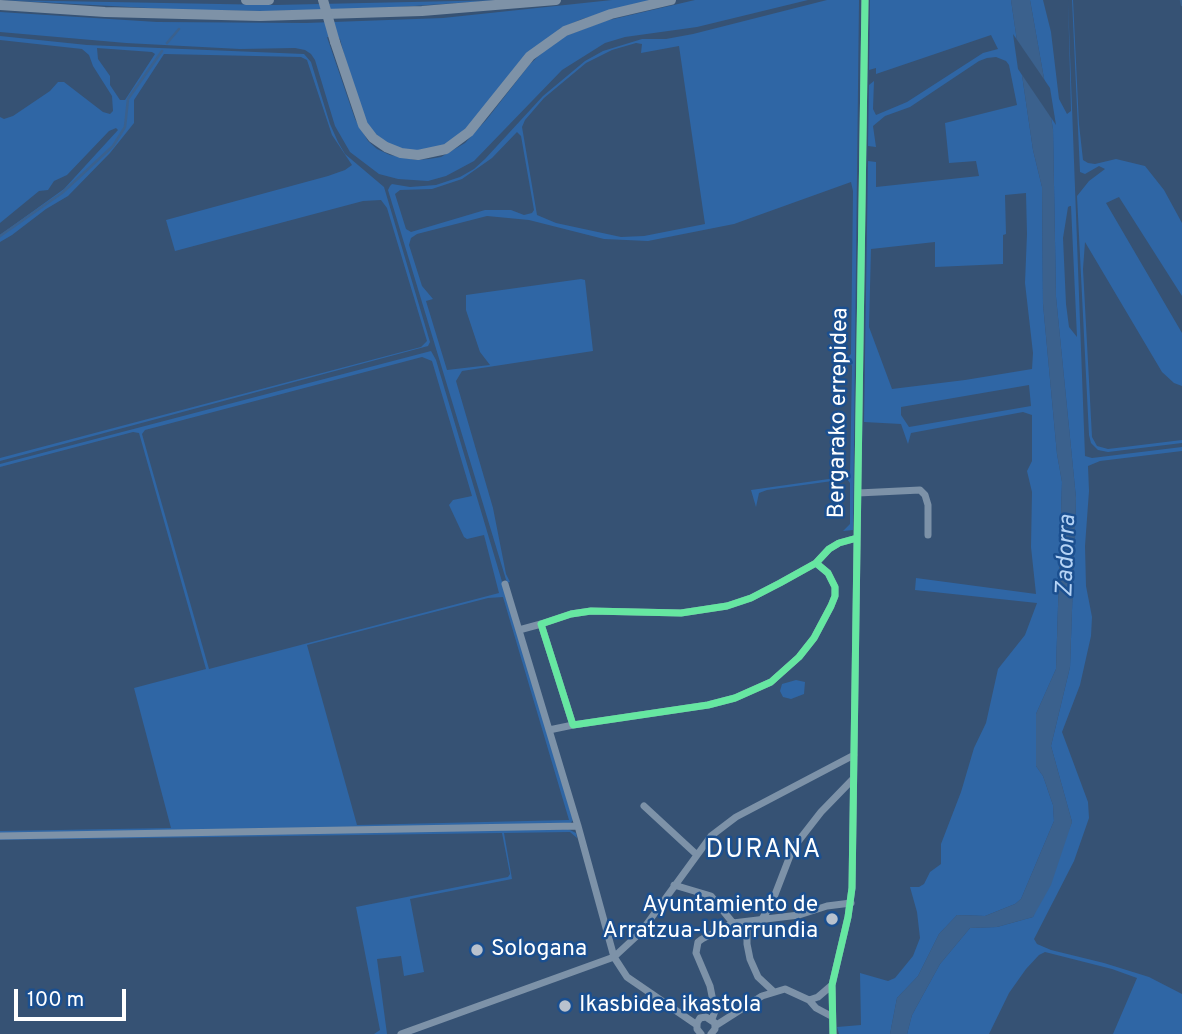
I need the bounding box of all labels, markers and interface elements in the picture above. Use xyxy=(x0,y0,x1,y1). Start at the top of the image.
street label: Bergarako errepidea xyxy=(824,307,856,519)
water label: Zadorra xyxy=(1052,514,1084,598)
district label: DURANA xyxy=(706,836,822,868)
place label: Ayuntamiento de Arratzua-Ubarrundia xyxy=(603,892,818,946)
marker: Ayuntamiento de Arratzua-Ubarrundia xyxy=(824,911,840,927)
place label: Sologana xyxy=(491,936,587,964)
marker: Sologana xyxy=(469,942,485,958)
scale bar xyxy=(18,974,130,1018)
text: 100 m xyxy=(27,987,84,1014)
place label: Ikasbidea ikastola xyxy=(579,992,761,1020)
marker: Ikasbidea ikastola xyxy=(557,998,573,1014)

